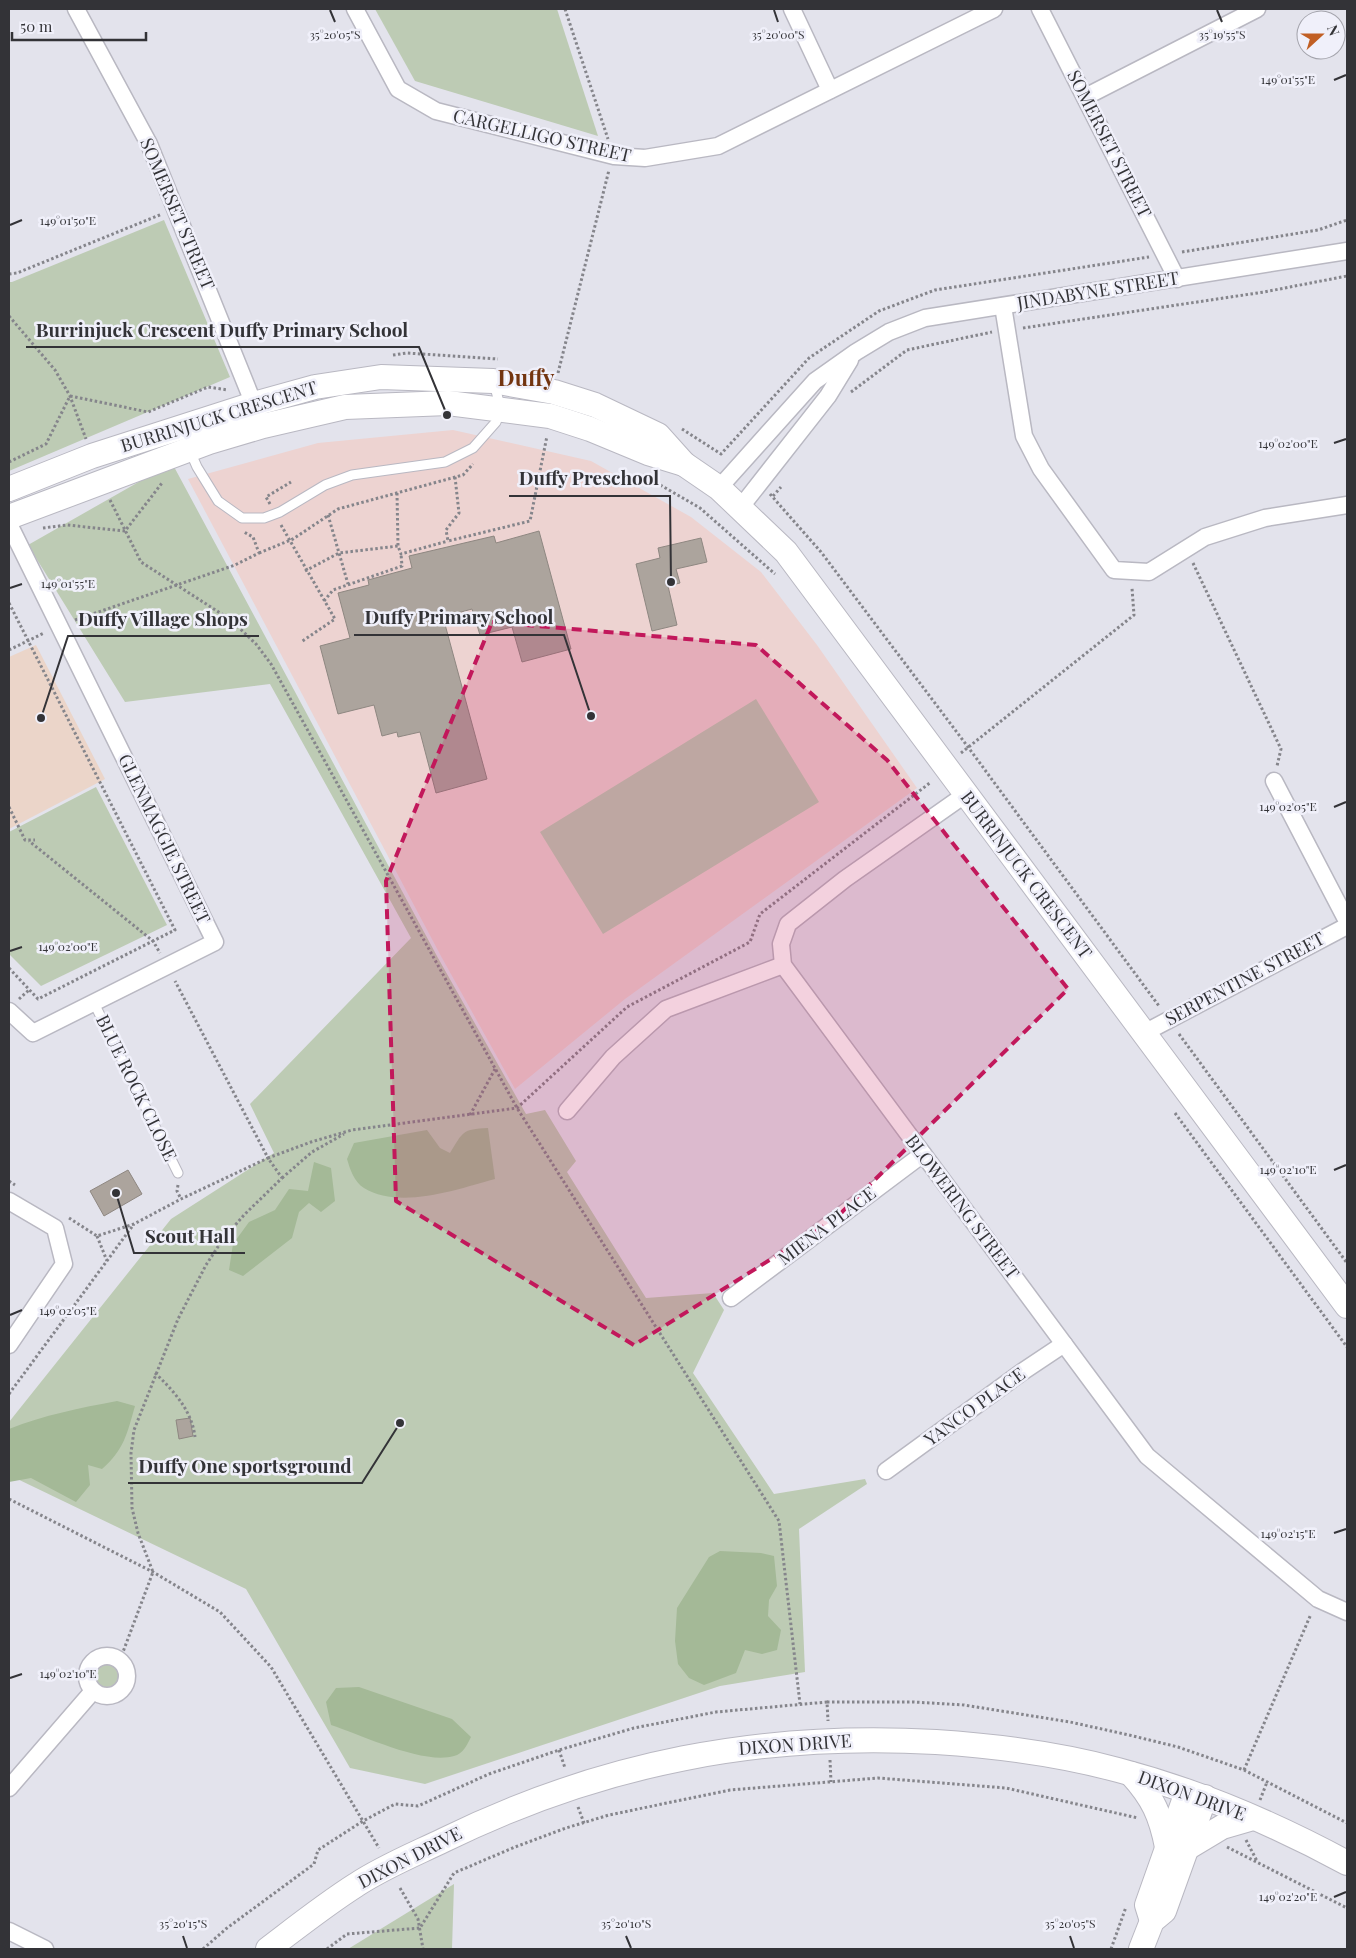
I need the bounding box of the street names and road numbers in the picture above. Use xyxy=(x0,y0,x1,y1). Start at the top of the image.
street label: SOMERSET STREET xyxy=(1062,66,1158,222)
street label: CARGELLIGO STREET xyxy=(451,103,634,167)
street label: SOMERSET STREET xyxy=(135,134,221,293)
street label: JINDABYNE STREET xyxy=(1014,265,1181,315)
street label: BURRINJUCK CRESCENT xyxy=(118,375,320,457)
street label: GLENMAGGIE STREET xyxy=(113,750,217,928)
street label: BURRINJUCK CRESCENT xyxy=(956,786,1098,963)
street label: SERPENTINE STREET xyxy=(1160,926,1329,1030)
street label: BLUE ROCK CLOSE xyxy=(91,1010,183,1165)
street label: BLOWERING STREET xyxy=(900,1129,1025,1284)
street label: MIENA PLACE xyxy=(773,1180,880,1270)
street label: YANCO PLACE xyxy=(918,1361,1030,1452)
street label: DIXON DRIVE xyxy=(738,1728,852,1760)
street label: DIXON DRIVE xyxy=(1135,1764,1250,1826)
street label: DIXON DRIVE xyxy=(354,1821,465,1893)

